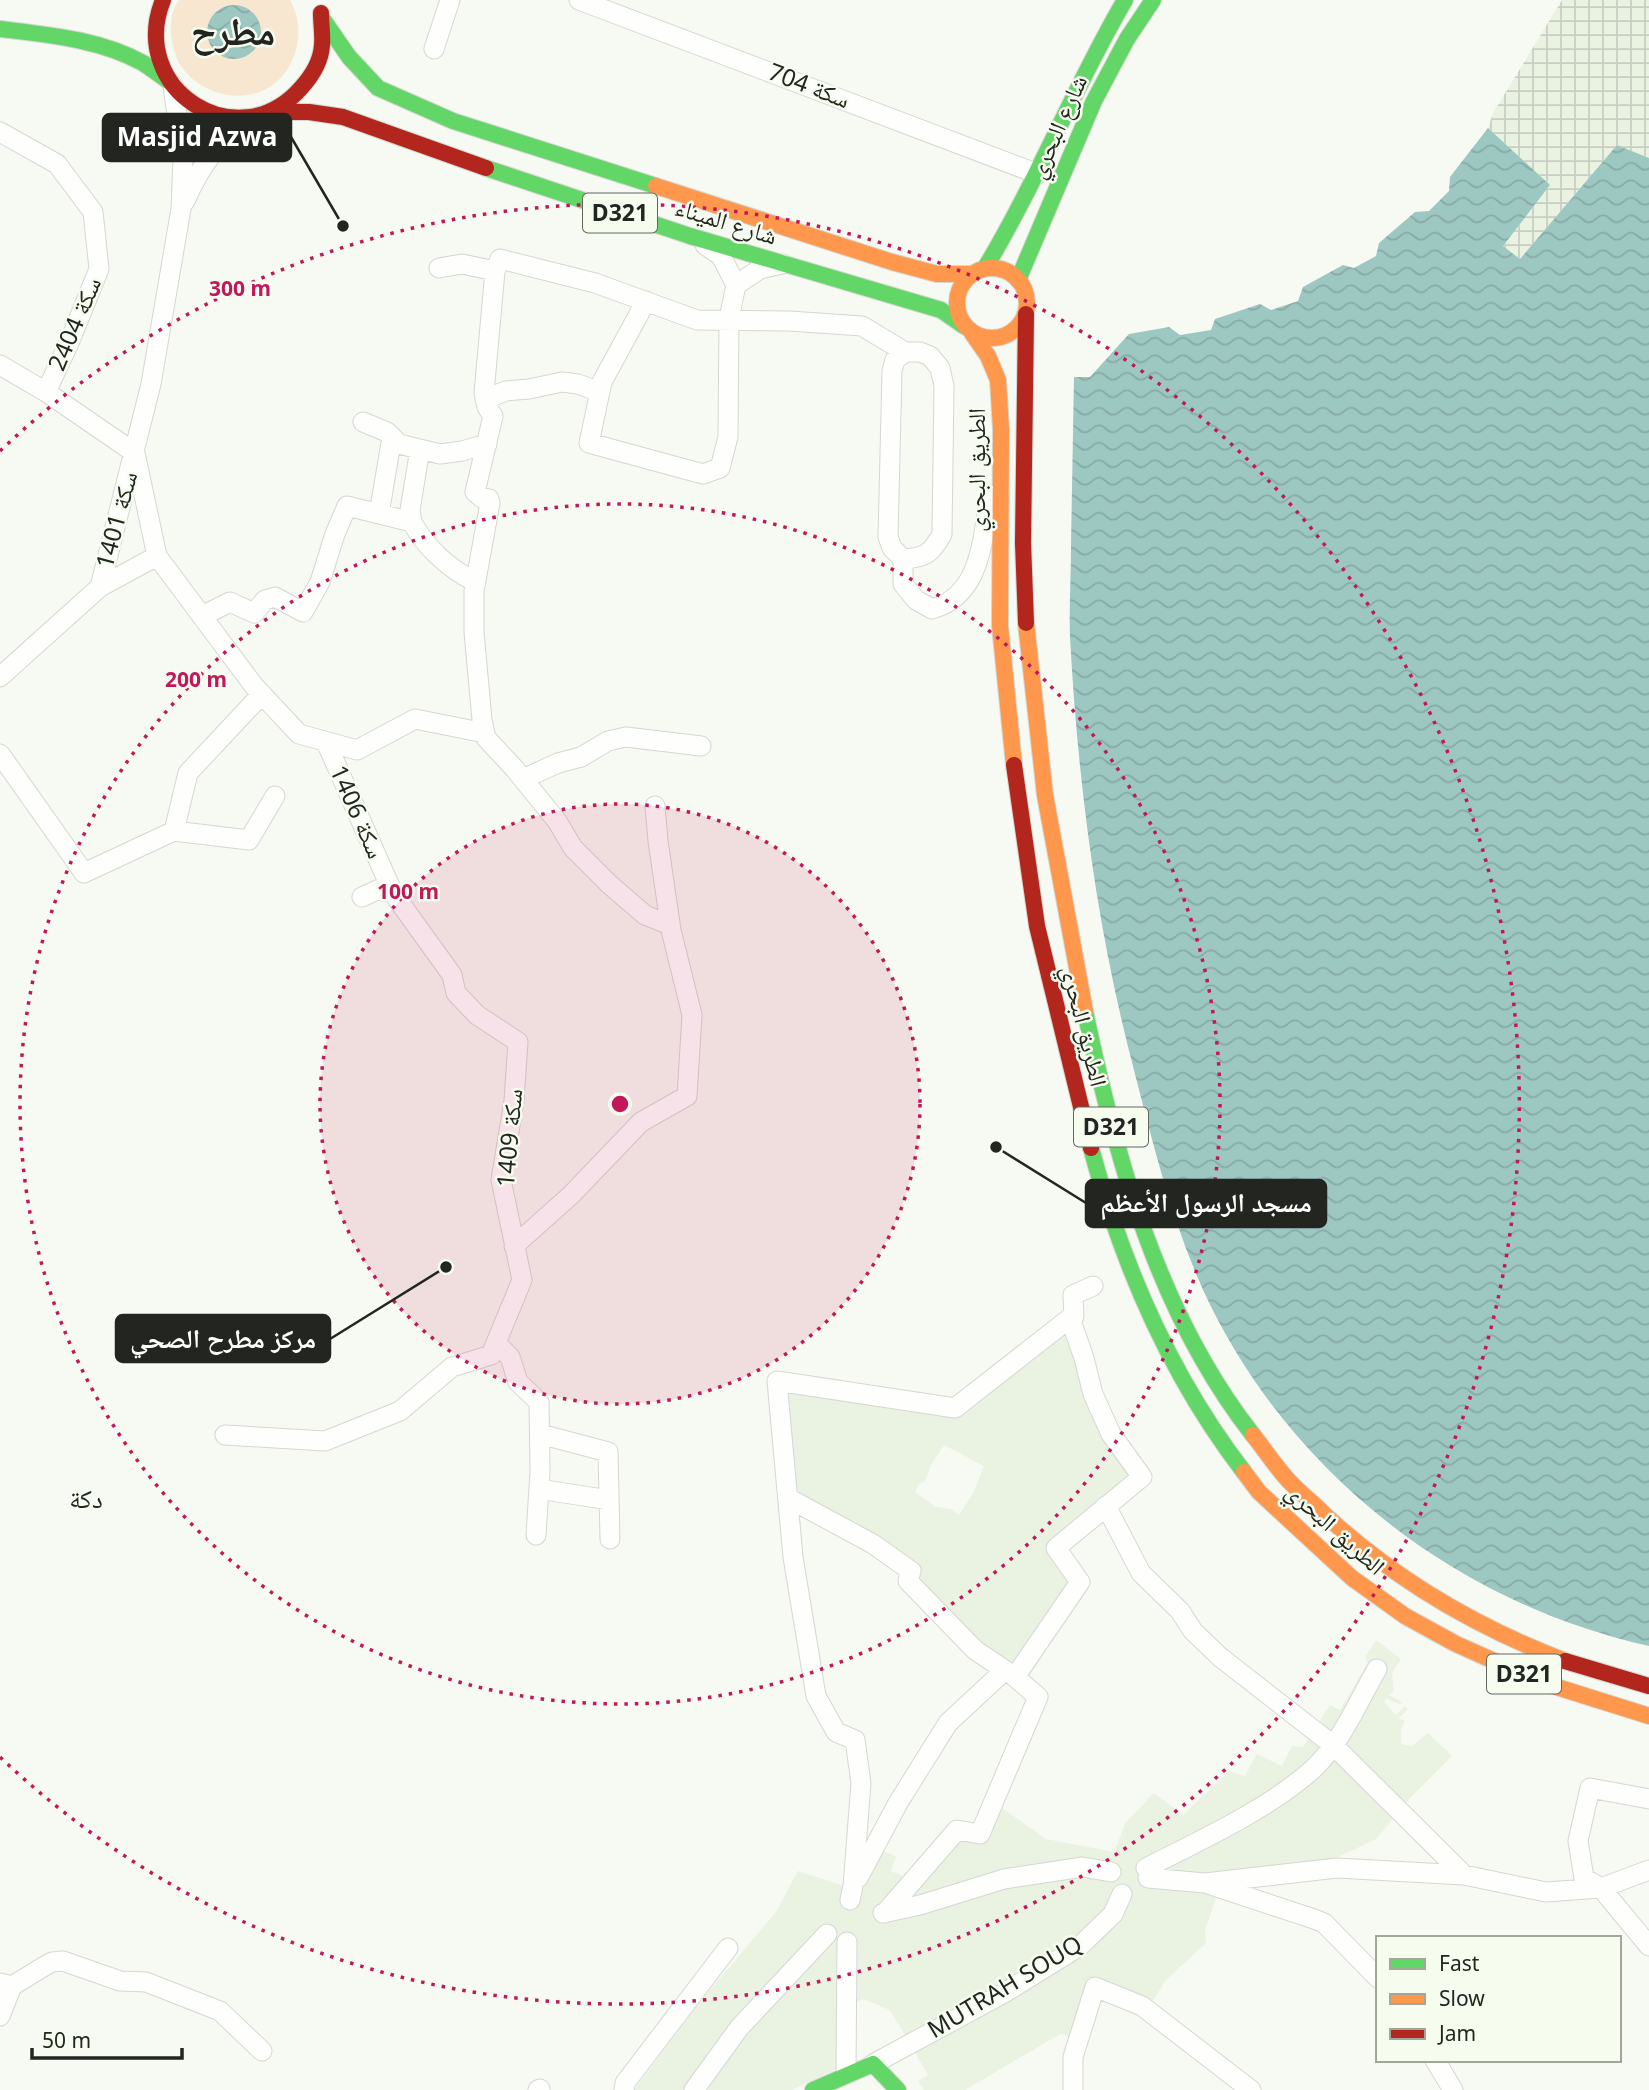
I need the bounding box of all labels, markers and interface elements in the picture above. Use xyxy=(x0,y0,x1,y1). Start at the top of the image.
district label: مطرح xyxy=(191,4,275,56)
street label: سكة 704 xyxy=(764,54,855,115)
street label: شارع البحري xyxy=(1019,69,1098,185)
callout: Masjid Azwa xyxy=(103,114,291,161)
text: Masjid Azwa xyxy=(117,118,277,154)
street label: شارع الميناء xyxy=(672,189,781,252)
road number: D321 xyxy=(583,194,657,232)
street label: سكة 2404 xyxy=(39,271,108,375)
text: 300 m xyxy=(209,274,271,302)
street label: الطريق البحري xyxy=(959,408,996,532)
street label: 1401 سكة xyxy=(87,468,144,572)
text: 200 m xyxy=(165,665,227,693)
street label: 1406 سكة xyxy=(323,760,394,863)
text: 100 m xyxy=(377,877,439,905)
street label: الطريق البحري xyxy=(1050,962,1116,1091)
street label: 1409 سكة xyxy=(488,1087,529,1189)
centre of rings xyxy=(608,1092,632,1116)
road number: D321 xyxy=(1074,1108,1148,1146)
callout: مسجد الرسول الأعظم xyxy=(1086,1180,1326,1227)
text: مسجد الرسول الأعظم xyxy=(1100,1184,1312,1221)
callout: مركز مطرح الصحي xyxy=(116,1315,330,1362)
text: مركز مطرح الصحي xyxy=(130,1320,316,1359)
street label: الطريق البحري xyxy=(1276,1474,1393,1585)
district label: دكة xyxy=(69,1480,103,1516)
road number: D321 xyxy=(1487,1654,1561,1694)
street label: MUTRAH SOUQ xyxy=(921,1926,1088,2045)
legend xyxy=(1376,1936,1621,2062)
text: Fast xyxy=(1439,1949,1480,1977)
text: Slow xyxy=(1439,1984,1485,2012)
scale bar xyxy=(32,2016,182,2060)
text: Jam xyxy=(1437,2019,1476,2047)
text: 50 m xyxy=(42,2026,91,2054)

